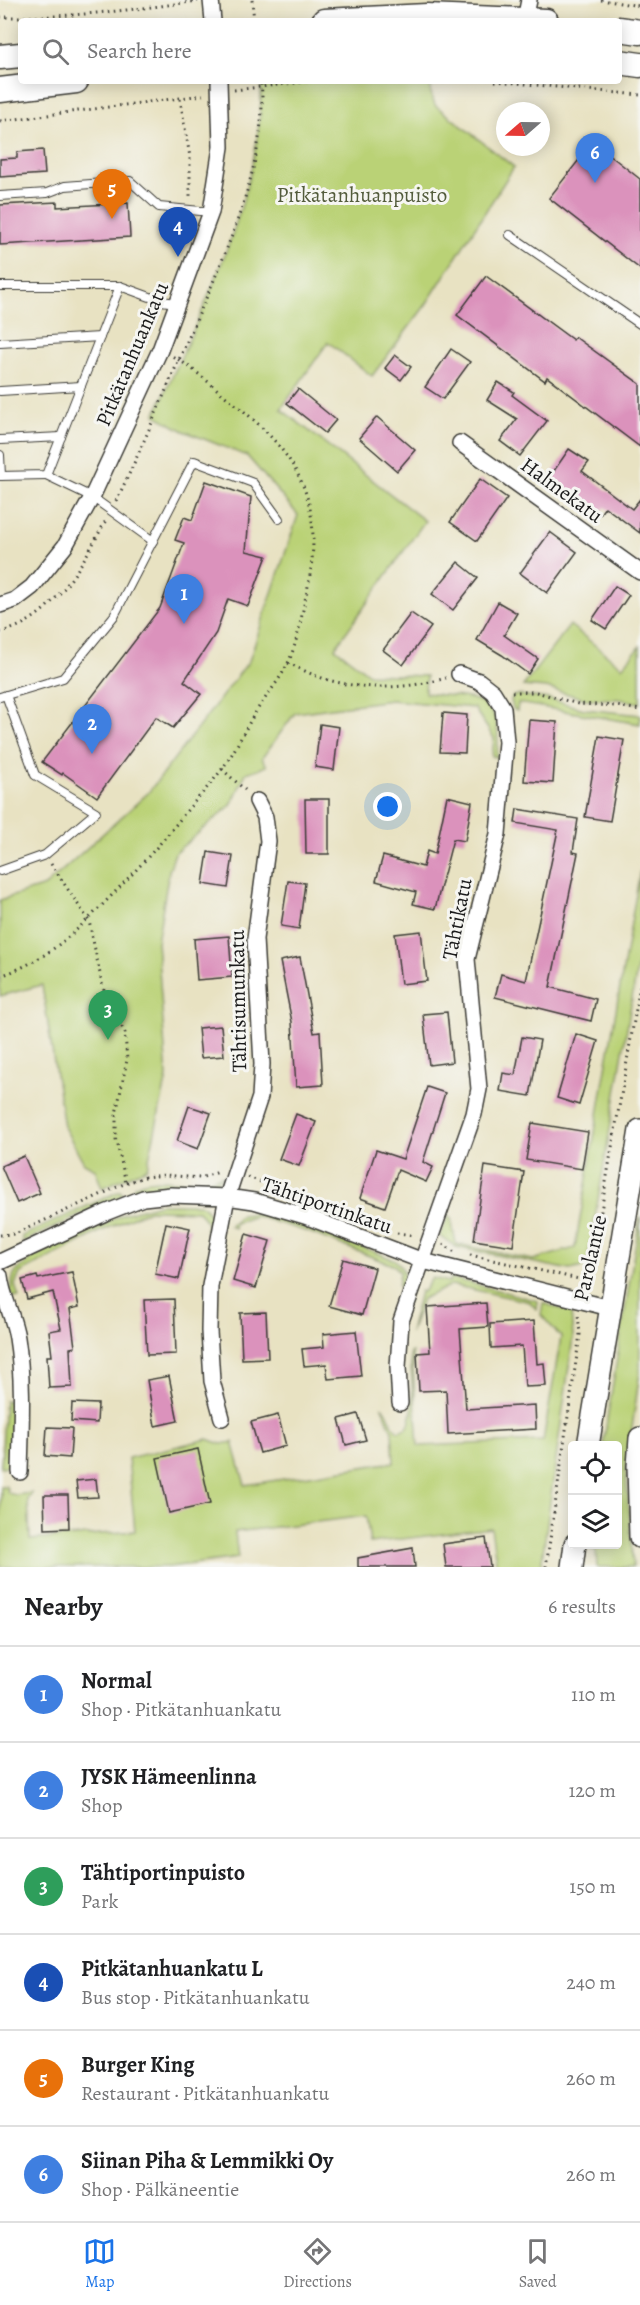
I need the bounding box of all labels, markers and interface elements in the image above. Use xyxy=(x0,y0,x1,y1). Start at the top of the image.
search box xyxy=(18,18,622,84)
icon: search xyxy=(39,35,72,68)
text: Search here xyxy=(87,36,192,66)
north arrow xyxy=(496,102,550,156)
pin: 6 xyxy=(576,134,614,183)
pin: 5 xyxy=(92,170,132,219)
park label: Pitkätanhuanpuisto xyxy=(277,181,447,209)
pin: 4 xyxy=(158,208,198,257)
street label: Pitkätanhuankatu xyxy=(89,277,175,430)
street label: Halmekatu xyxy=(515,451,609,530)
pin: 1 xyxy=(164,574,204,624)
pin: 2 xyxy=(72,704,112,754)
your location xyxy=(373,792,402,821)
street label: Tähtikatu xyxy=(435,875,479,962)
street label: Tähtisumunkatu xyxy=(223,929,253,1072)
pin: 3 xyxy=(88,990,128,1040)
street label: Tähtiportinkatu xyxy=(258,1170,397,1241)
street label: Parolantie xyxy=(566,1212,614,1304)
map controls xyxy=(568,1441,622,1549)
button: locate xyxy=(568,1441,622,1495)
button: layers xyxy=(568,1495,622,1549)
text: Nearby xyxy=(24,1589,103,1624)
text: 6 results xyxy=(548,1593,616,1620)
text: Normal xyxy=(81,1666,152,1696)
text: 1 xyxy=(40,1681,47,1708)
text: 110 m xyxy=(571,1681,616,1708)
text: Shop · Pitkätanhuankatu xyxy=(81,1696,281,1723)
text: JYSK Hämeenlinna xyxy=(81,1762,257,1792)
text: 2 xyxy=(39,1777,48,1804)
text: 120 m xyxy=(568,1777,616,1804)
text: Shop xyxy=(81,1792,123,1819)
text: Tähtiportinpuisto xyxy=(81,1858,245,1888)
text: 3 xyxy=(39,1873,48,1900)
text: 150 m xyxy=(569,1873,616,1900)
text: Park xyxy=(81,1888,119,1915)
text: Pitkätanhuankatu L xyxy=(81,1954,263,1984)
text: 4 xyxy=(39,1969,48,1996)
text: 240 m xyxy=(566,1969,616,1996)
text: Bus stop · Pitkätanhuankatu xyxy=(81,1984,310,2011)
text: Burger King xyxy=(81,2050,194,2080)
text: 5 xyxy=(39,2065,48,2092)
text: 260 m xyxy=(566,2065,616,2092)
text: Restaurant · Pitkätanhuankatu xyxy=(81,2080,329,2107)
text: Siinan Piha & Lemmikki Oy xyxy=(81,2146,333,2176)
text: 6 xyxy=(39,2161,48,2188)
text: 260 m xyxy=(566,2161,616,2188)
text: Shop · Pälkäneentie xyxy=(81,2176,239,2203)
tab: Map xyxy=(83,2235,116,2293)
tab: Directions xyxy=(283,2235,352,2293)
tab: Saved xyxy=(519,2235,557,2293)

